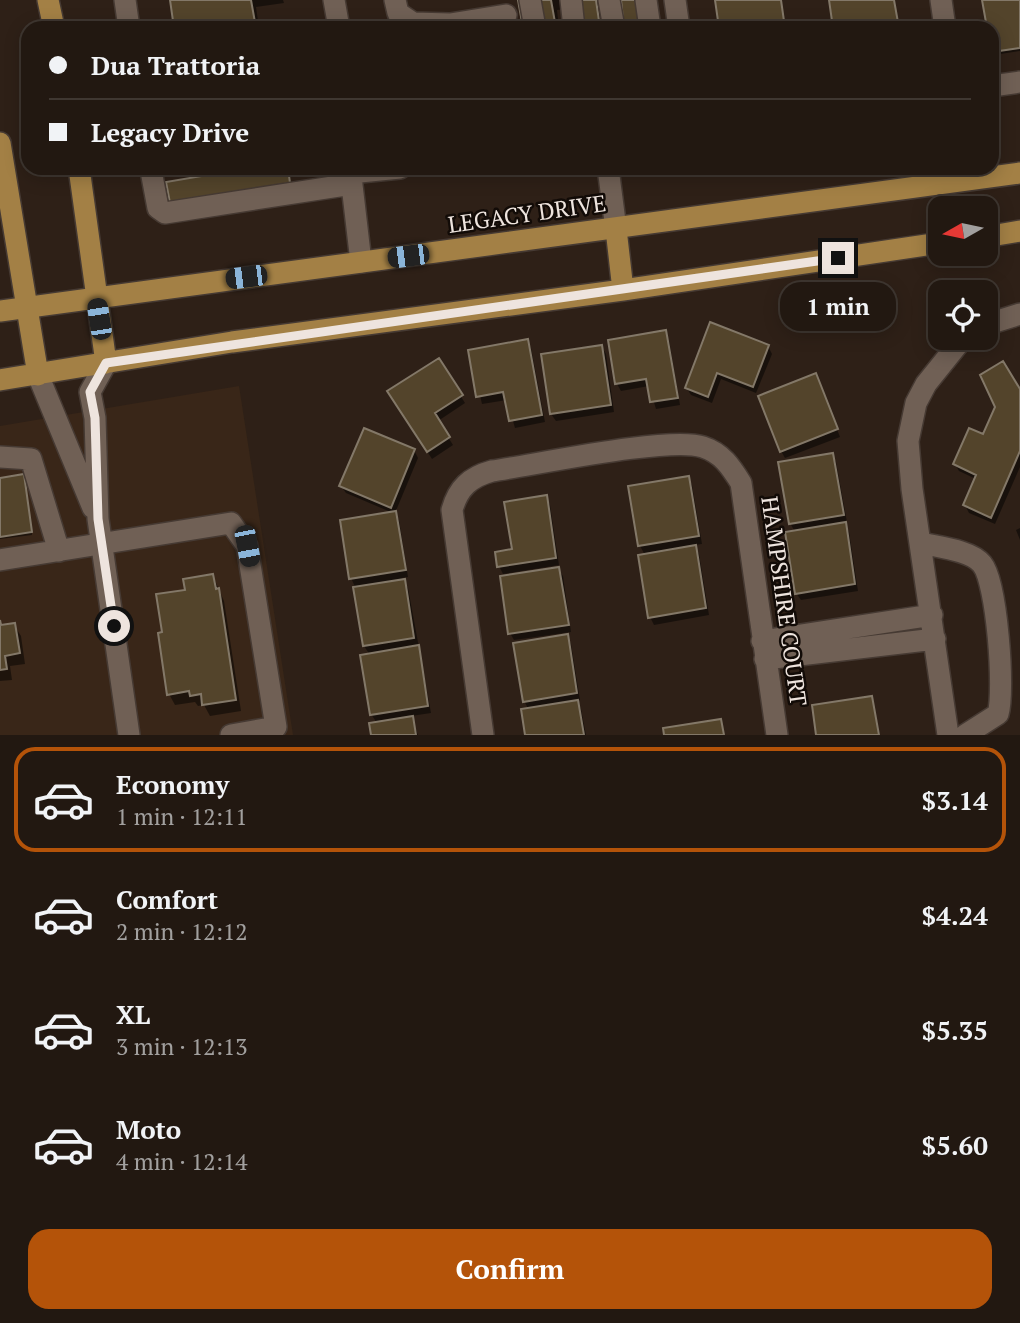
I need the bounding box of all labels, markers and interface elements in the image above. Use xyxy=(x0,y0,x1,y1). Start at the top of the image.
text: Dua Trattoria xyxy=(91,48,260,82)
text: Legacy Drive xyxy=(91,115,249,149)
street label: LEGACY DRIVE xyxy=(446,187,608,240)
north arrow xyxy=(928,196,998,266)
map controls xyxy=(928,196,998,350)
route end xyxy=(822,242,854,274)
car xyxy=(386,243,431,269)
car xyxy=(224,264,269,290)
button: locate xyxy=(928,280,998,350)
callout: 1 min xyxy=(780,282,896,332)
text: 1 min xyxy=(807,291,869,322)
car xyxy=(86,297,113,341)
street label: HAMPSHIRE COURT xyxy=(754,494,815,708)
car xyxy=(233,523,262,569)
route start xyxy=(98,610,130,642)
text: Economy xyxy=(116,767,229,801)
icon: car xyxy=(32,768,95,831)
text: $3.14 xyxy=(922,783,988,817)
text: 1 min · 12:11 xyxy=(116,801,248,832)
text: Comfort xyxy=(116,882,218,916)
icon: car xyxy=(32,883,95,946)
text: $4.24 xyxy=(922,898,988,932)
text: 2 min · 12:12 xyxy=(116,916,248,947)
text: XL xyxy=(116,997,150,1031)
icon: car xyxy=(32,998,95,1061)
text: $5.35 xyxy=(922,1013,988,1047)
text: 3 min · 12:13 xyxy=(116,1031,248,1062)
text: Moto xyxy=(116,1112,181,1146)
icon: car xyxy=(32,1113,95,1176)
text: $5.60 xyxy=(922,1128,988,1162)
text: 4 min · 12:14 xyxy=(116,1146,248,1177)
button: Confirm xyxy=(28,1229,992,1309)

